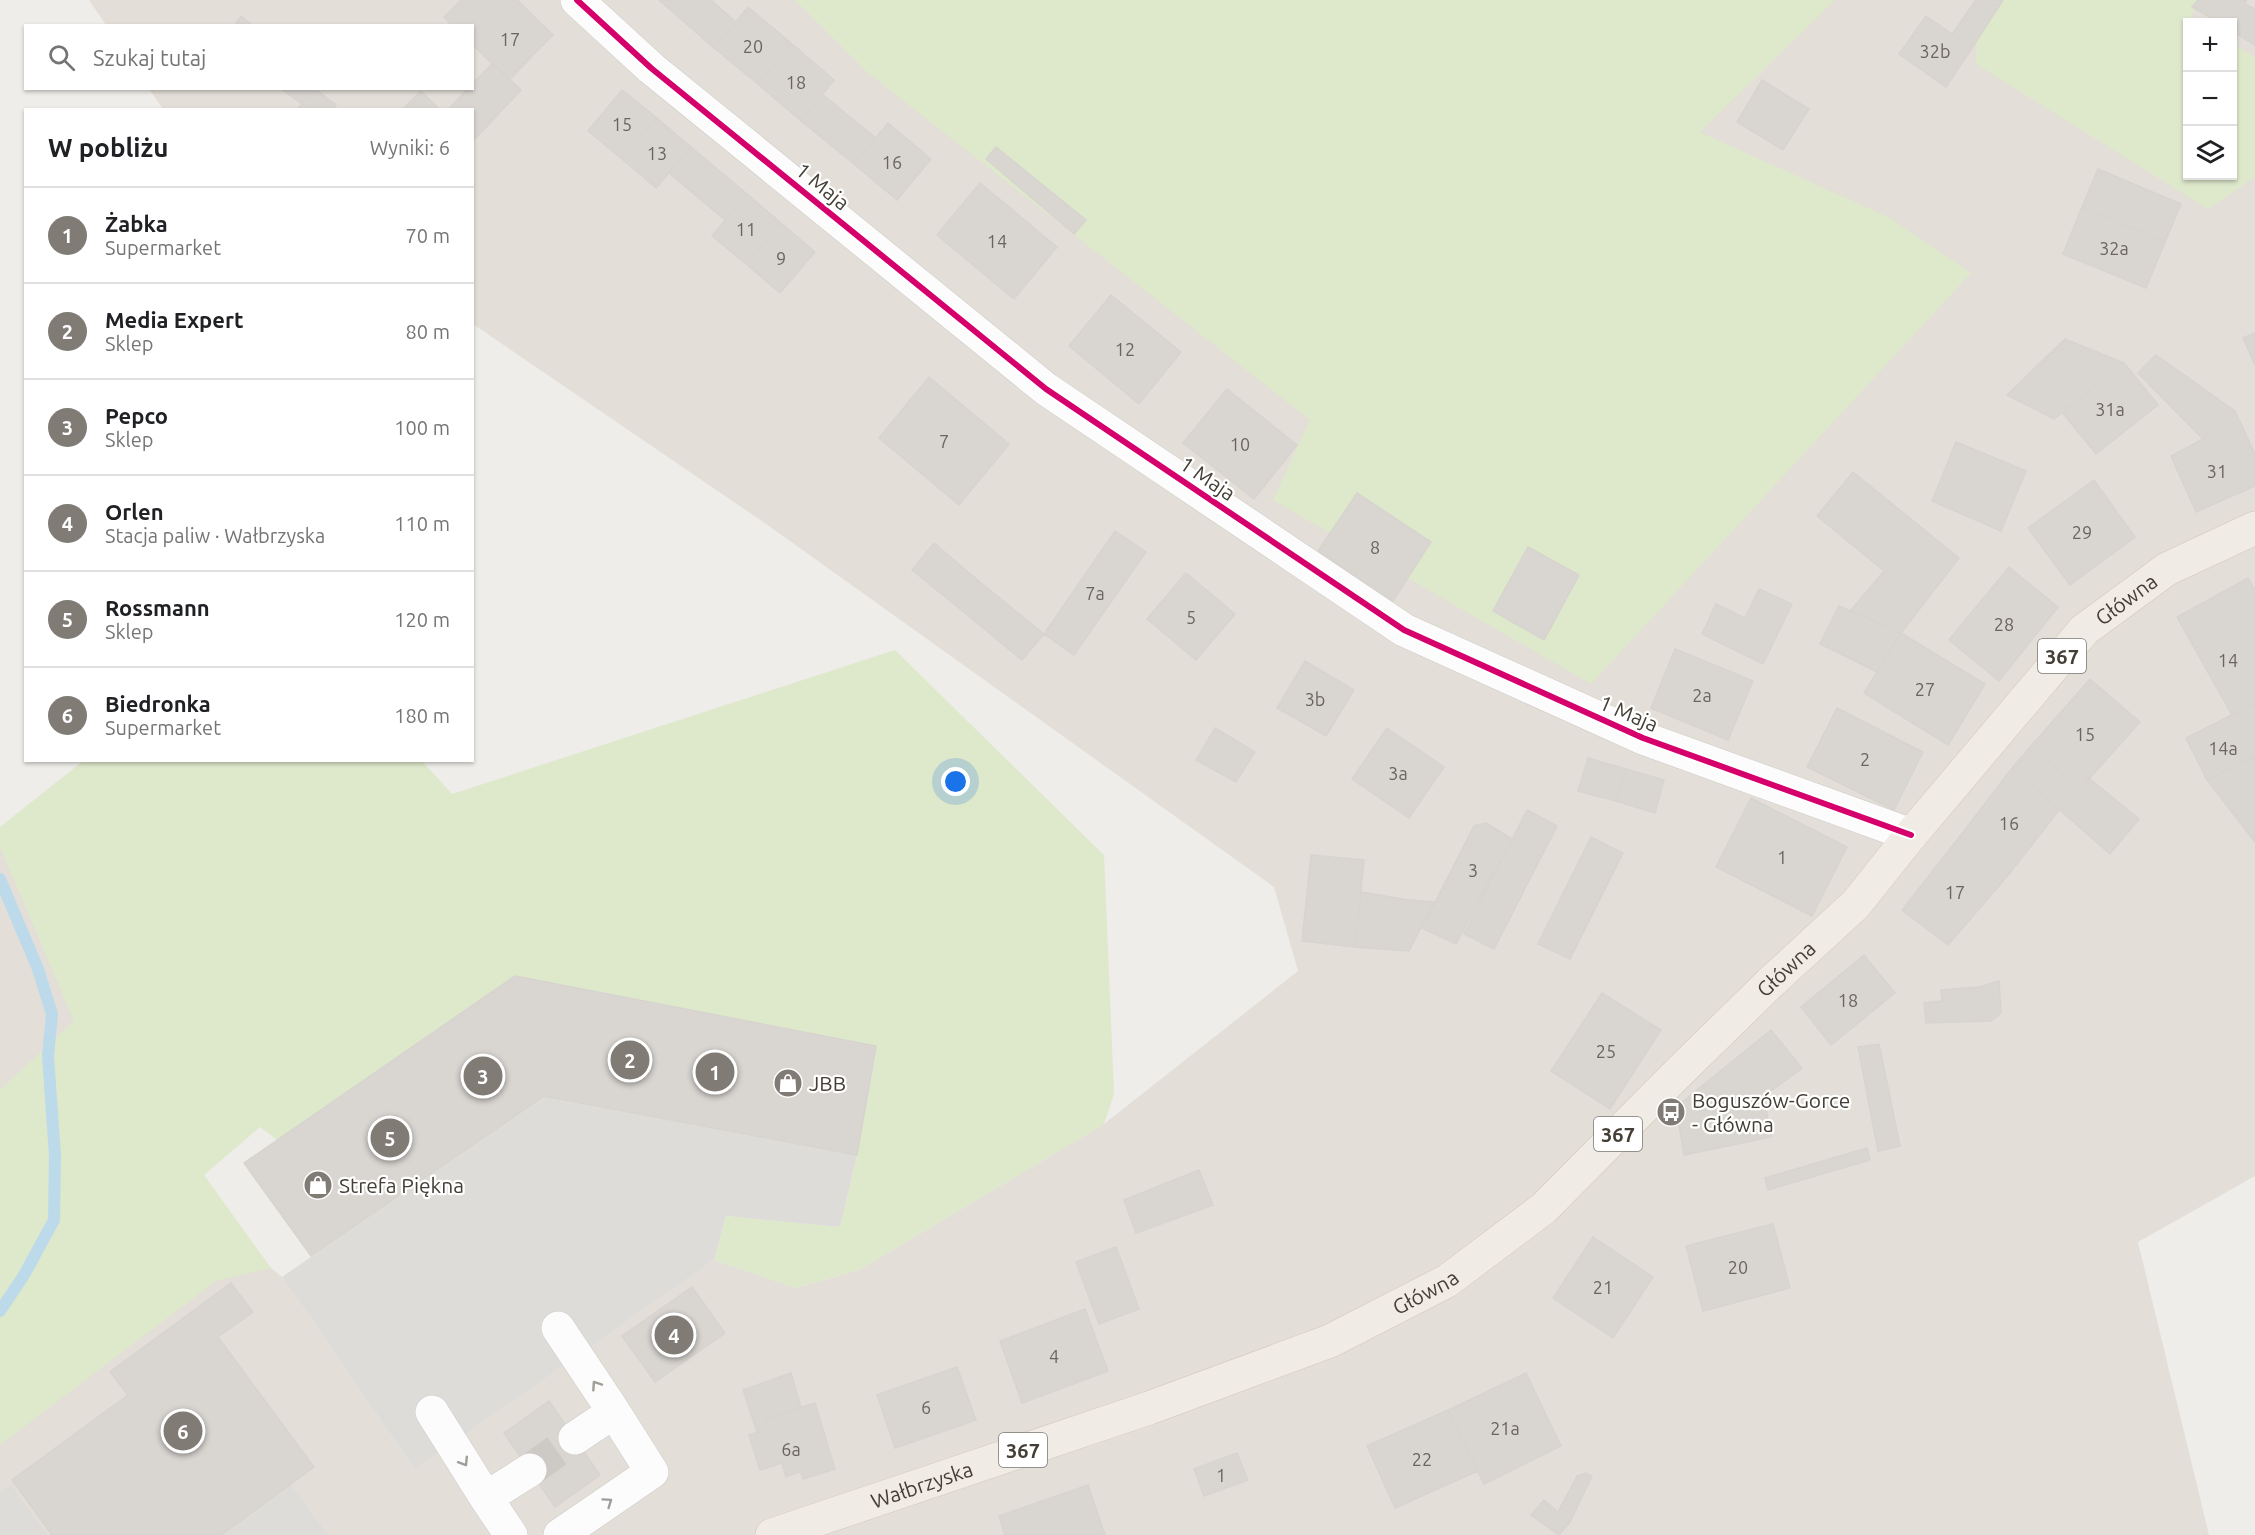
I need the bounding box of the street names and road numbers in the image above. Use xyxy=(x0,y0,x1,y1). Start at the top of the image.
street label: 1 Maja xyxy=(792,157,854,215)
street label: 1 Maja xyxy=(1176,451,1240,505)
street label: Główna xyxy=(2090,568,2162,630)
road number: 367 xyxy=(2038,639,2086,673)
street label: 1 Maja xyxy=(1596,690,1662,736)
street label: Główna xyxy=(1752,936,1820,1001)
road number: 367 xyxy=(1594,1117,1642,1151)
street label: Główna xyxy=(1388,1265,1463,1319)
road number: 367 xyxy=(999,1433,1047,1467)
street label: Wałbrzyska xyxy=(868,1456,976,1513)

